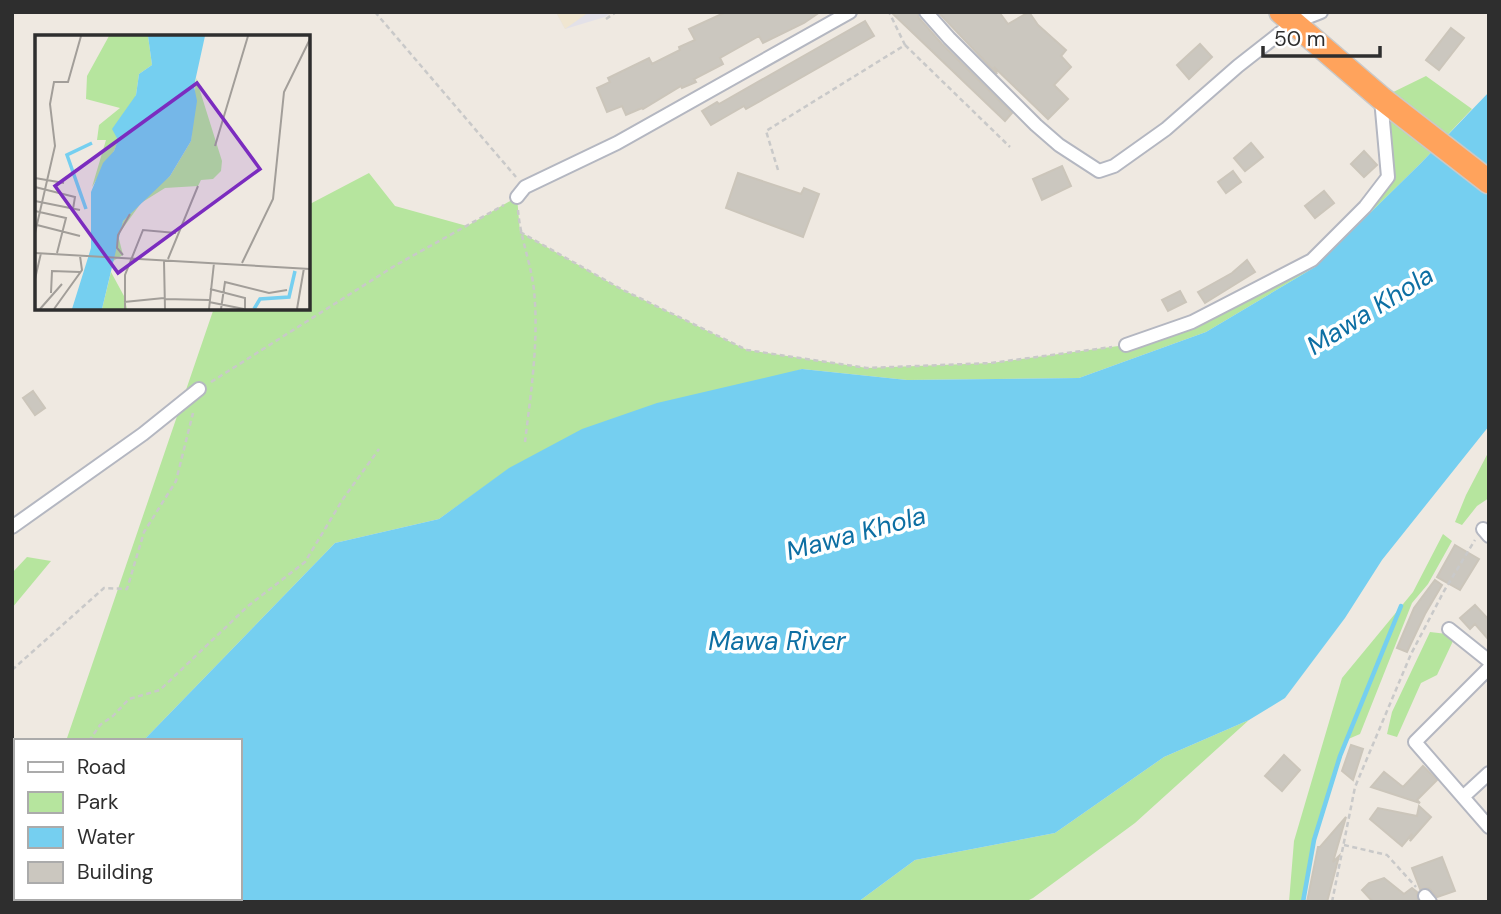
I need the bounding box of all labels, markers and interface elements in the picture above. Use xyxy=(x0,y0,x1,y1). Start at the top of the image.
scale bar xyxy=(1263,14,1380,58)
text: 50 m xyxy=(1274,25,1325,53)
inset map xyxy=(35,35,310,310)
water label: Mawa Khola xyxy=(1300,258,1440,362)
water label: Mawa Khola xyxy=(782,498,930,568)
water label: Mawa River xyxy=(708,624,847,658)
legend xyxy=(14,739,242,900)
text: Road xyxy=(77,753,126,781)
text: Park xyxy=(77,788,119,816)
text: Water xyxy=(77,823,135,851)
text: Building xyxy=(77,858,154,886)

